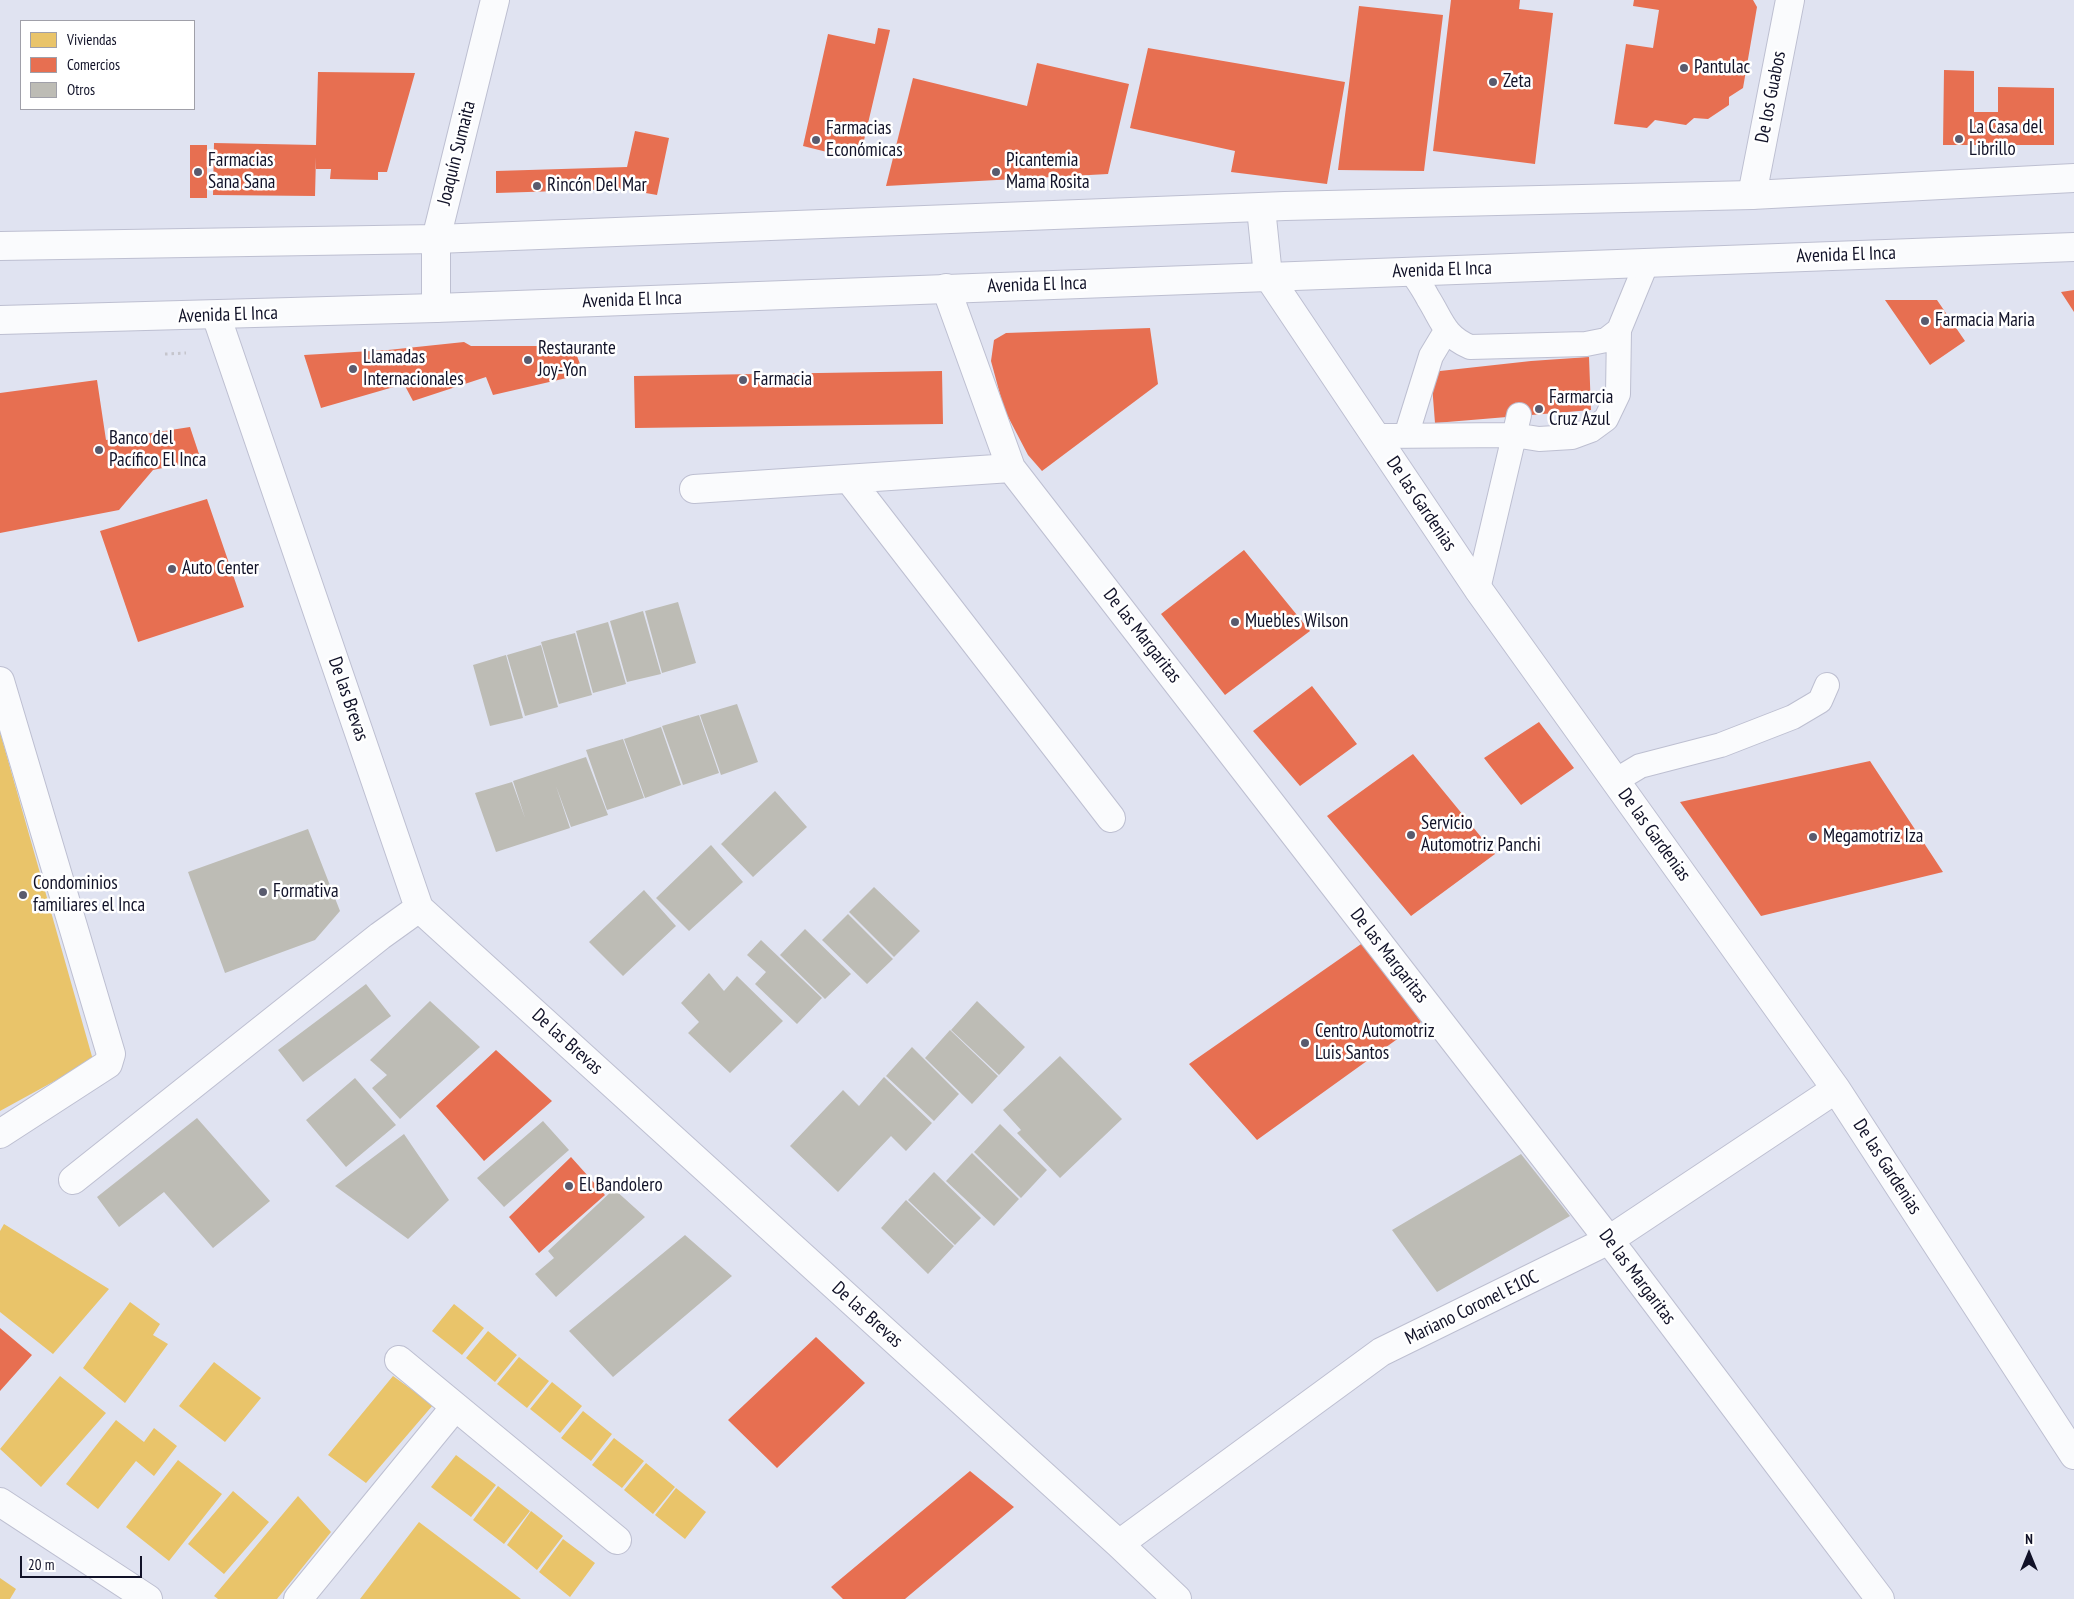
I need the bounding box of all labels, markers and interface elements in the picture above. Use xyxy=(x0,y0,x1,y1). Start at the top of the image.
legend xyxy=(20,20,195,110)
text: Viviendas xyxy=(67,30,117,49)
street label: De los Guabos xyxy=(1751,49,1791,145)
text: Comercios xyxy=(67,55,120,74)
place label: Pantulac xyxy=(1694,57,1750,79)
marker: Pantulac xyxy=(1678,62,1690,74)
place label: Zeta xyxy=(1503,71,1531,93)
marker: Zeta xyxy=(1487,76,1499,88)
text: Otros xyxy=(67,80,95,99)
street label: Joaquín Sumaita xyxy=(433,99,481,207)
place label: La Casa del Librillo xyxy=(1969,117,2043,161)
place label: Farmacias Económicas xyxy=(826,118,903,162)
marker: La Casa del Librillo xyxy=(1953,133,1965,145)
marker: Farmacias Económicas xyxy=(810,134,822,146)
place label: Farmacias Sana Sana xyxy=(208,150,275,194)
place label: Picantemia Mama Rosita xyxy=(1006,150,1090,194)
marker: Farmacias Sana Sana xyxy=(192,166,204,178)
marker: Picantemia Mama Rosita xyxy=(990,166,1002,178)
place label: Rincón Del Mar xyxy=(547,175,647,197)
marker: Rincón Del Mar xyxy=(531,180,543,192)
street label: Avenida El Inca xyxy=(1796,242,1896,268)
street label: Avenida El Inca xyxy=(1392,257,1492,283)
street label: Avenida El Inca xyxy=(987,272,1087,298)
street label: Avenida El Inca xyxy=(582,287,682,313)
street label: Avenida El Inca xyxy=(178,302,278,328)
place label: Farmacia Maria xyxy=(1935,310,2035,332)
marker: Farmacia Maria xyxy=(1919,315,1931,327)
place label: Restaurante Joy-Yon xyxy=(538,338,616,382)
place label: Llamadas Internacionales xyxy=(363,347,464,391)
marker: Restaurante Joy-Yon xyxy=(522,354,534,366)
marker: Llamadas Internacionales xyxy=(347,363,359,375)
place label: Farmacia xyxy=(753,369,812,391)
marker: Farmacia xyxy=(737,374,749,386)
place label: Farmarcia Cruz Azul xyxy=(1549,387,1613,431)
marker: Farmarcia Cruz Azul xyxy=(1533,403,1545,415)
place label: Banco del Pacífico El Inca xyxy=(109,428,206,472)
marker: Banco del Pacífico El Inca xyxy=(93,444,105,456)
street label: De las Gardenias xyxy=(1381,452,1461,556)
place label: Auto Center xyxy=(182,558,259,580)
marker: Auto Center xyxy=(166,563,178,575)
street label: De las Margaritas xyxy=(1098,584,1186,688)
place label: Muebles Wilson xyxy=(1245,611,1348,633)
marker: Muebles Wilson xyxy=(1229,616,1241,628)
street label: De las Brevas xyxy=(323,654,373,744)
street label: De las Gardenias xyxy=(1613,784,1695,886)
place label: Servicio Automotriz Panchi xyxy=(1421,813,1541,857)
place label: Megamotriz Iza xyxy=(1823,826,1923,848)
marker: Servicio Automotriz Panchi xyxy=(1405,829,1417,841)
marker: Megamotriz Iza xyxy=(1807,831,1819,843)
place label: Condominios familiares el Inca xyxy=(33,873,145,917)
place label: Formativa xyxy=(273,881,339,903)
marker: Formativa xyxy=(257,886,269,898)
marker: Condominios familiares el Inca xyxy=(17,889,29,901)
street label: De las Margaritas xyxy=(1345,904,1433,1008)
street label: De las Brevas xyxy=(527,1004,607,1080)
place label: Centro Automotriz Luis Santos xyxy=(1315,1021,1435,1065)
marker: Centro Automotriz Luis Santos xyxy=(1299,1037,1311,1049)
street label: De las Gardenias xyxy=(1848,1115,1926,1219)
place label: El Bandolero xyxy=(579,1175,663,1197)
marker: El Bandolero xyxy=(563,1180,575,1192)
street label: De las Margaritas xyxy=(1594,1225,1680,1329)
street label: Mariano Coronel E10C xyxy=(1402,1266,1542,1350)
street label: De las Brevas xyxy=(827,1277,907,1353)
north arrow xyxy=(2004,1529,2054,1579)
text: N xyxy=(2025,1530,2033,1548)
scale bar xyxy=(22,1546,145,1578)
text: 20 m xyxy=(28,1555,54,1574)

